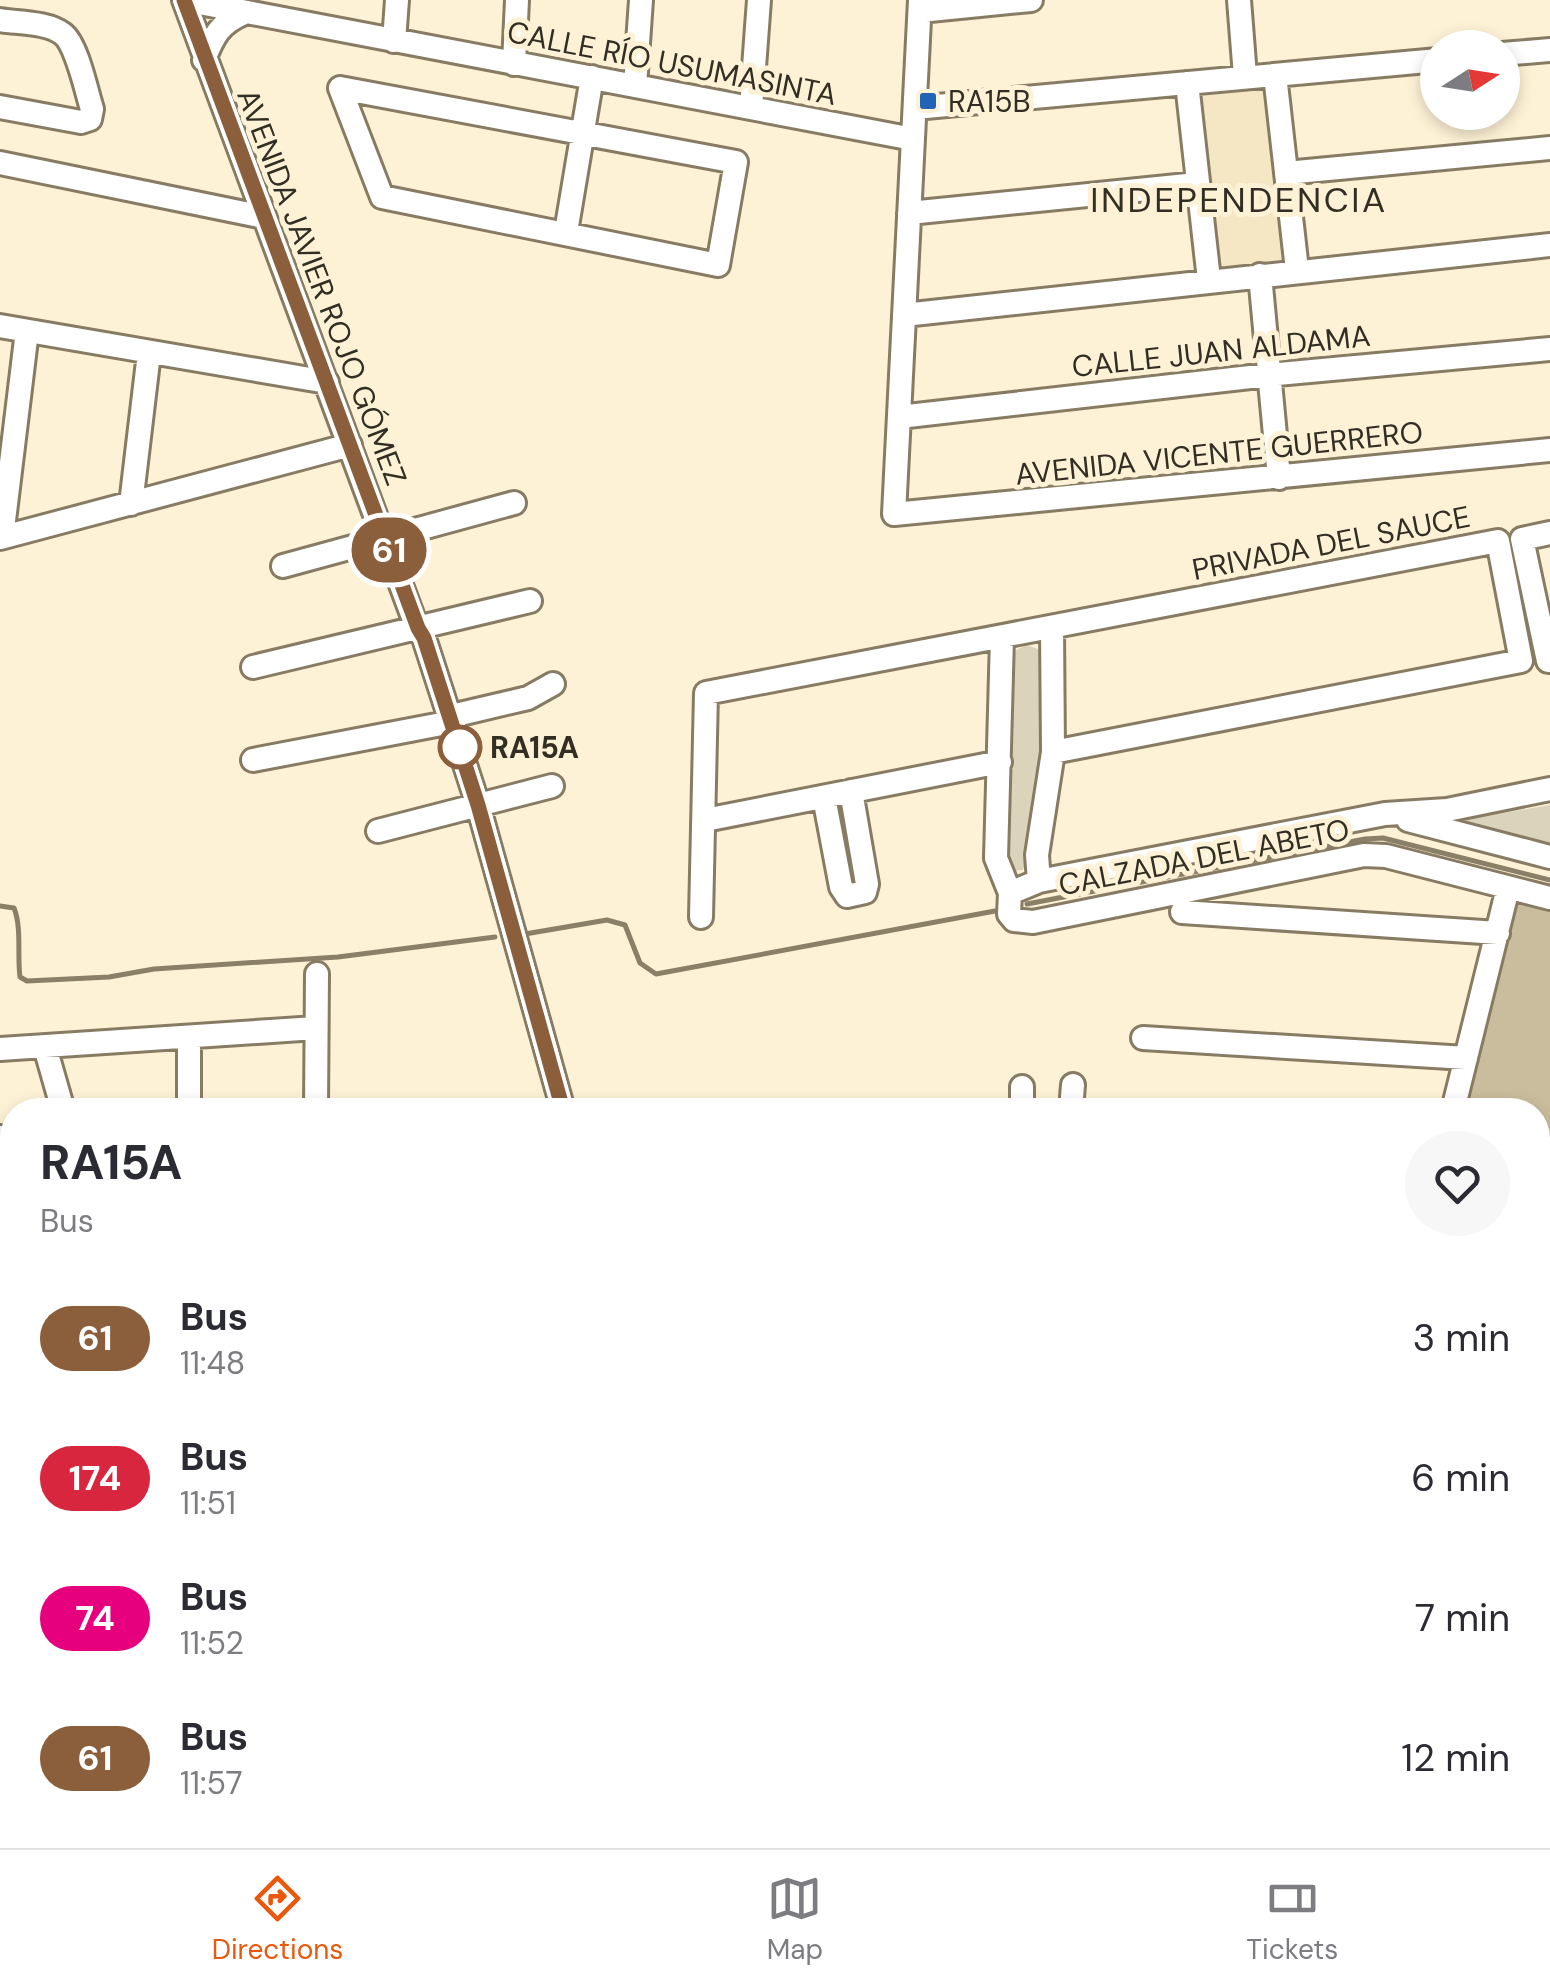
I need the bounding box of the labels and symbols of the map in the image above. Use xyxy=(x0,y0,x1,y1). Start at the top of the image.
street label: CALLE RÍO USUMASINTA xyxy=(504,12,840,114)
north arrow xyxy=(1420,30,1520,130)
place label: RA15B xyxy=(948,82,1031,121)
street label: AVENIDA JAVIER ROJO GÓMEZ xyxy=(228,83,416,491)
marker: RA15B xyxy=(917,90,939,112)
district label: INDEPENDENCIA xyxy=(1090,177,1388,223)
street label: CALLE JUAN ALDAMA xyxy=(1070,316,1372,386)
street label: AVENIDA VICENTE GUERRERO xyxy=(1013,412,1425,494)
street label: PRIVADA DEL SAUCE xyxy=(1189,497,1473,589)
line badge: 61 xyxy=(344,518,434,582)
marker: RA15A xyxy=(439,726,481,768)
place label: RA15A xyxy=(490,728,579,767)
street label: CALZADA DEL ABETO xyxy=(1055,810,1353,904)

